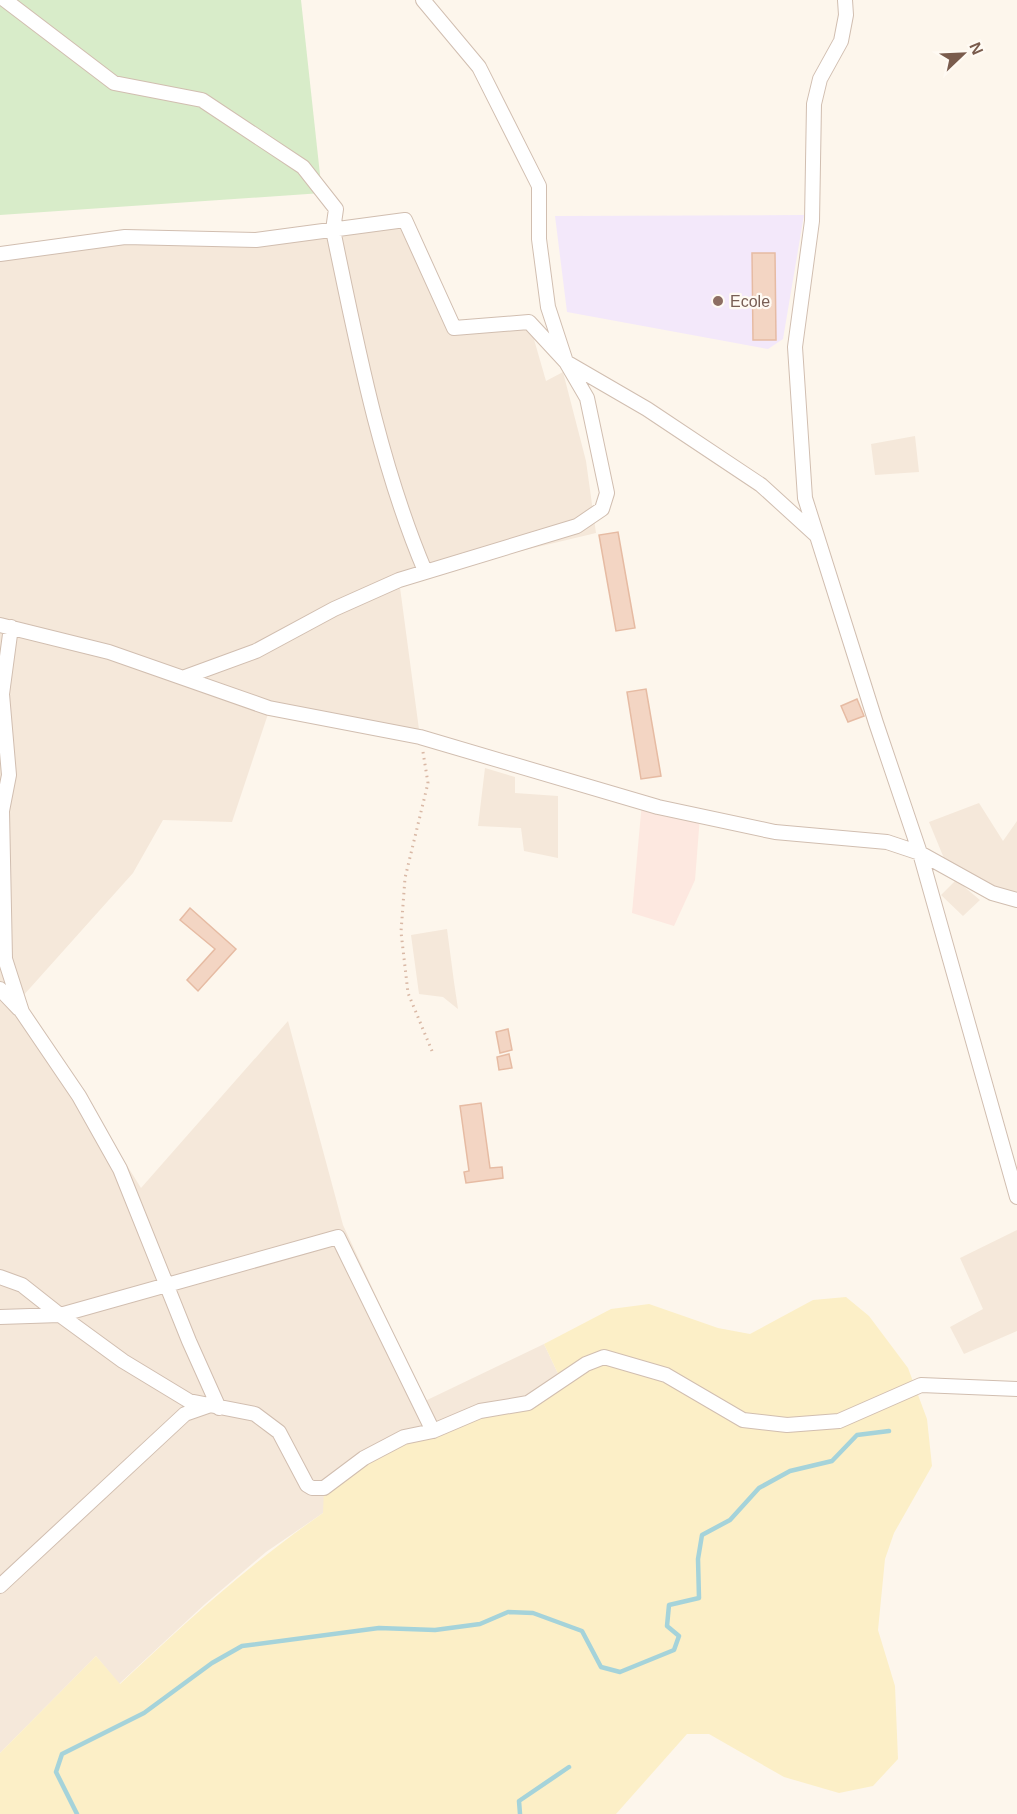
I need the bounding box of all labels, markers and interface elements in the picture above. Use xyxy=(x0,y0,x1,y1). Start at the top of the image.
north arrow xyxy=(933,24,993,84)
text: N xyxy=(966,40,986,57)
place label: Ecole xyxy=(730,293,770,310)
marker: Ecole xyxy=(711,294,725,308)

